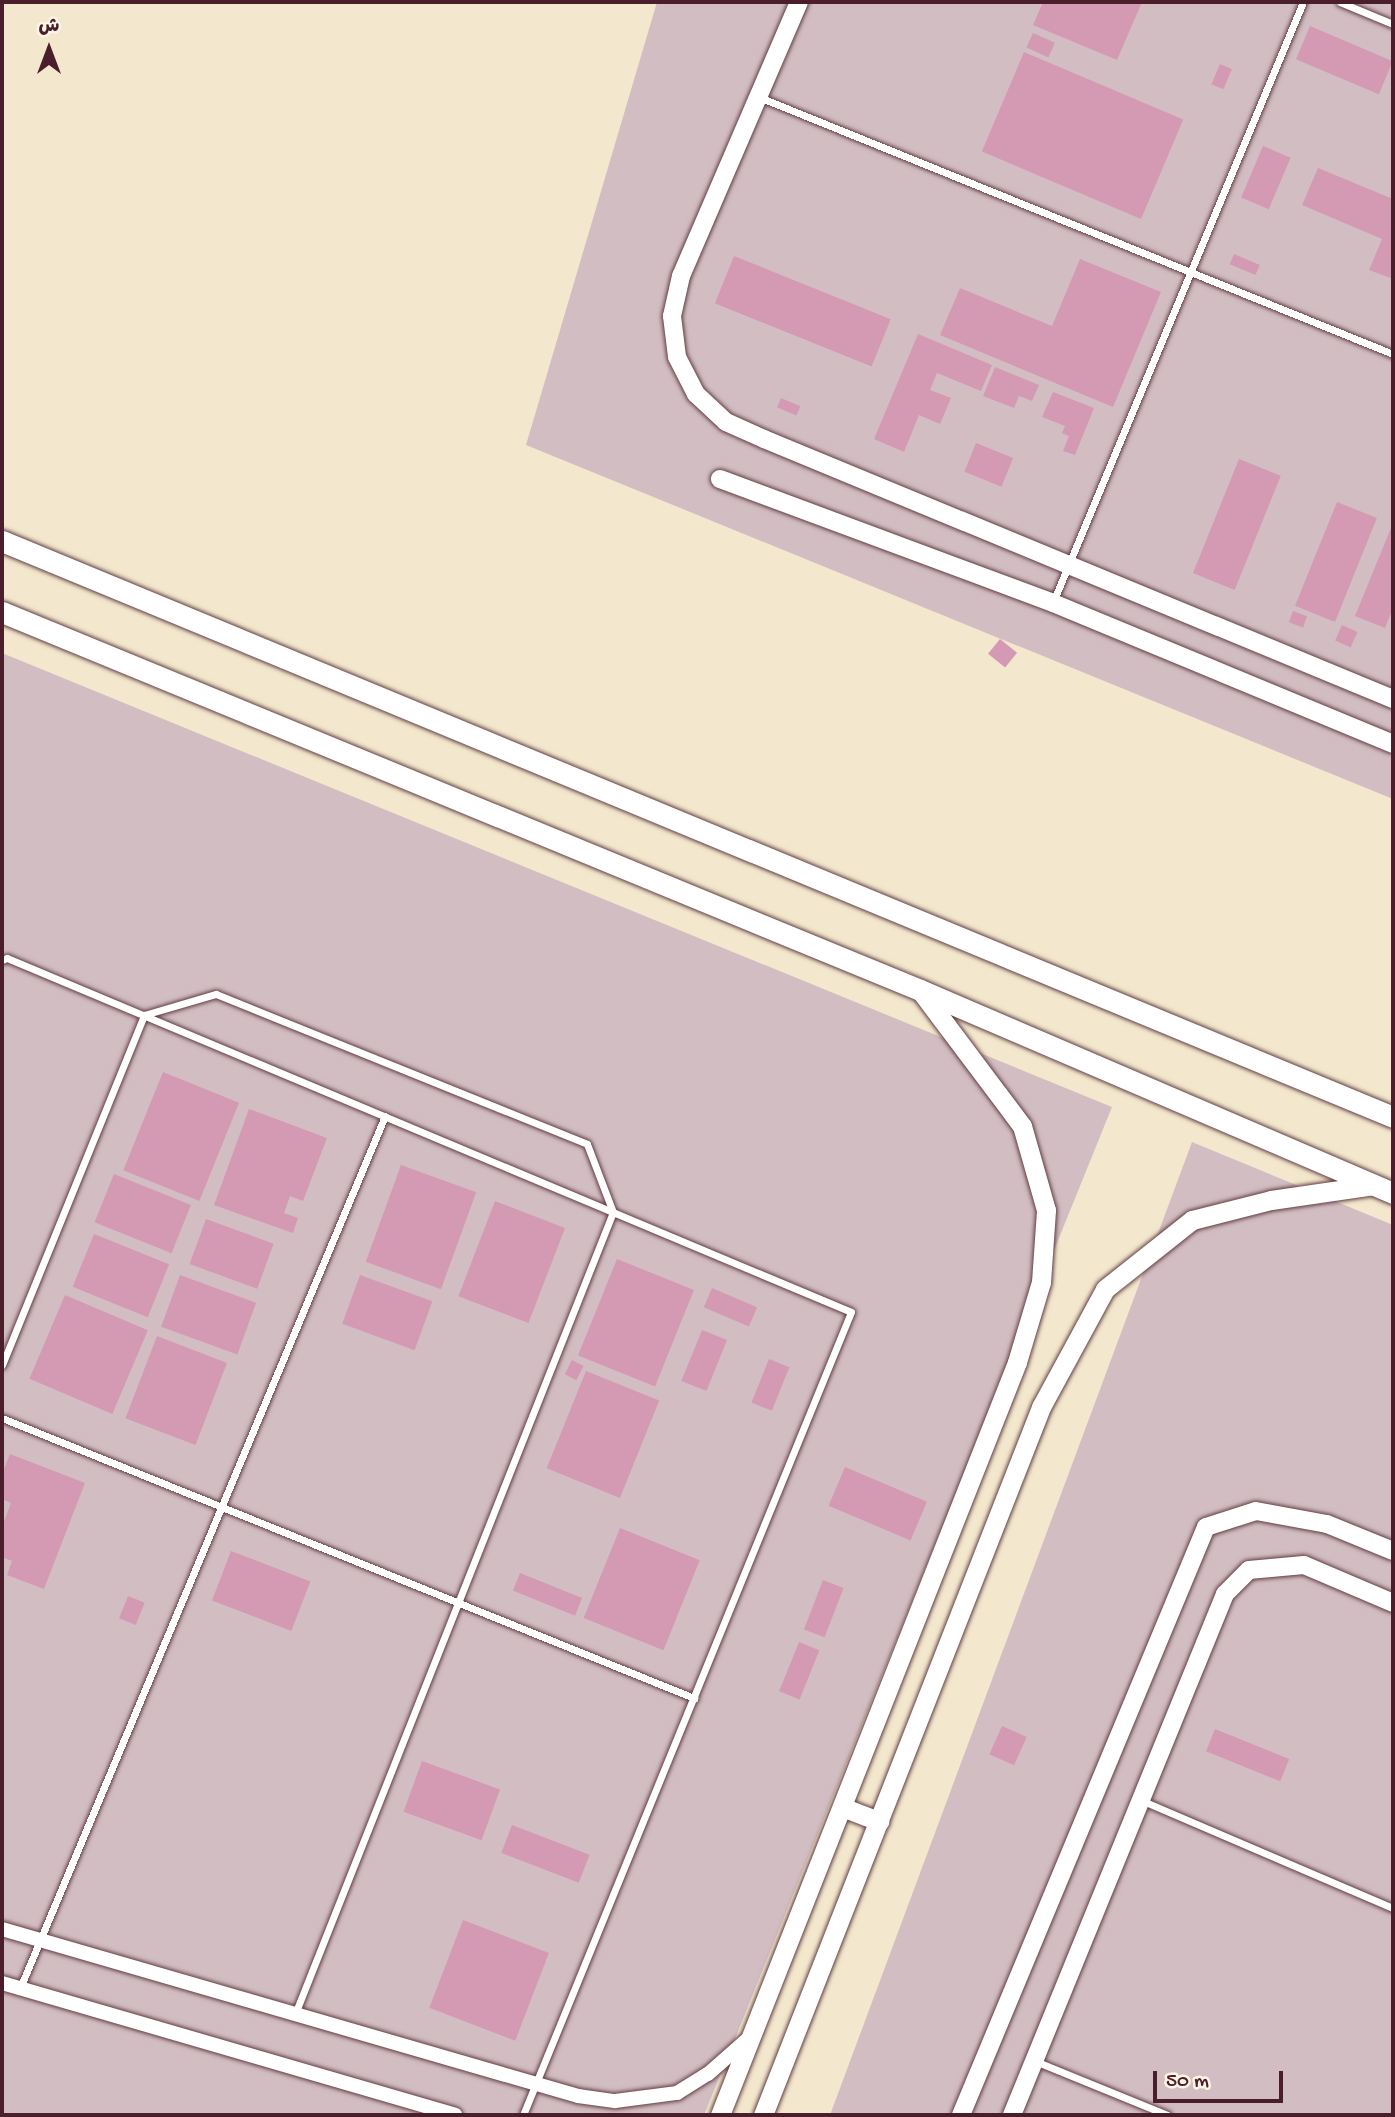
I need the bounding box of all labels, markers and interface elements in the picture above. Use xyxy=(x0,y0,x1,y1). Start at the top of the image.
north arrow xyxy=(14,14,84,84)
text: ش xyxy=(39,16,59,39)
scale bar xyxy=(1157,2058,1286,2102)
text: 50 m xyxy=(1166,2070,1209,2095)

